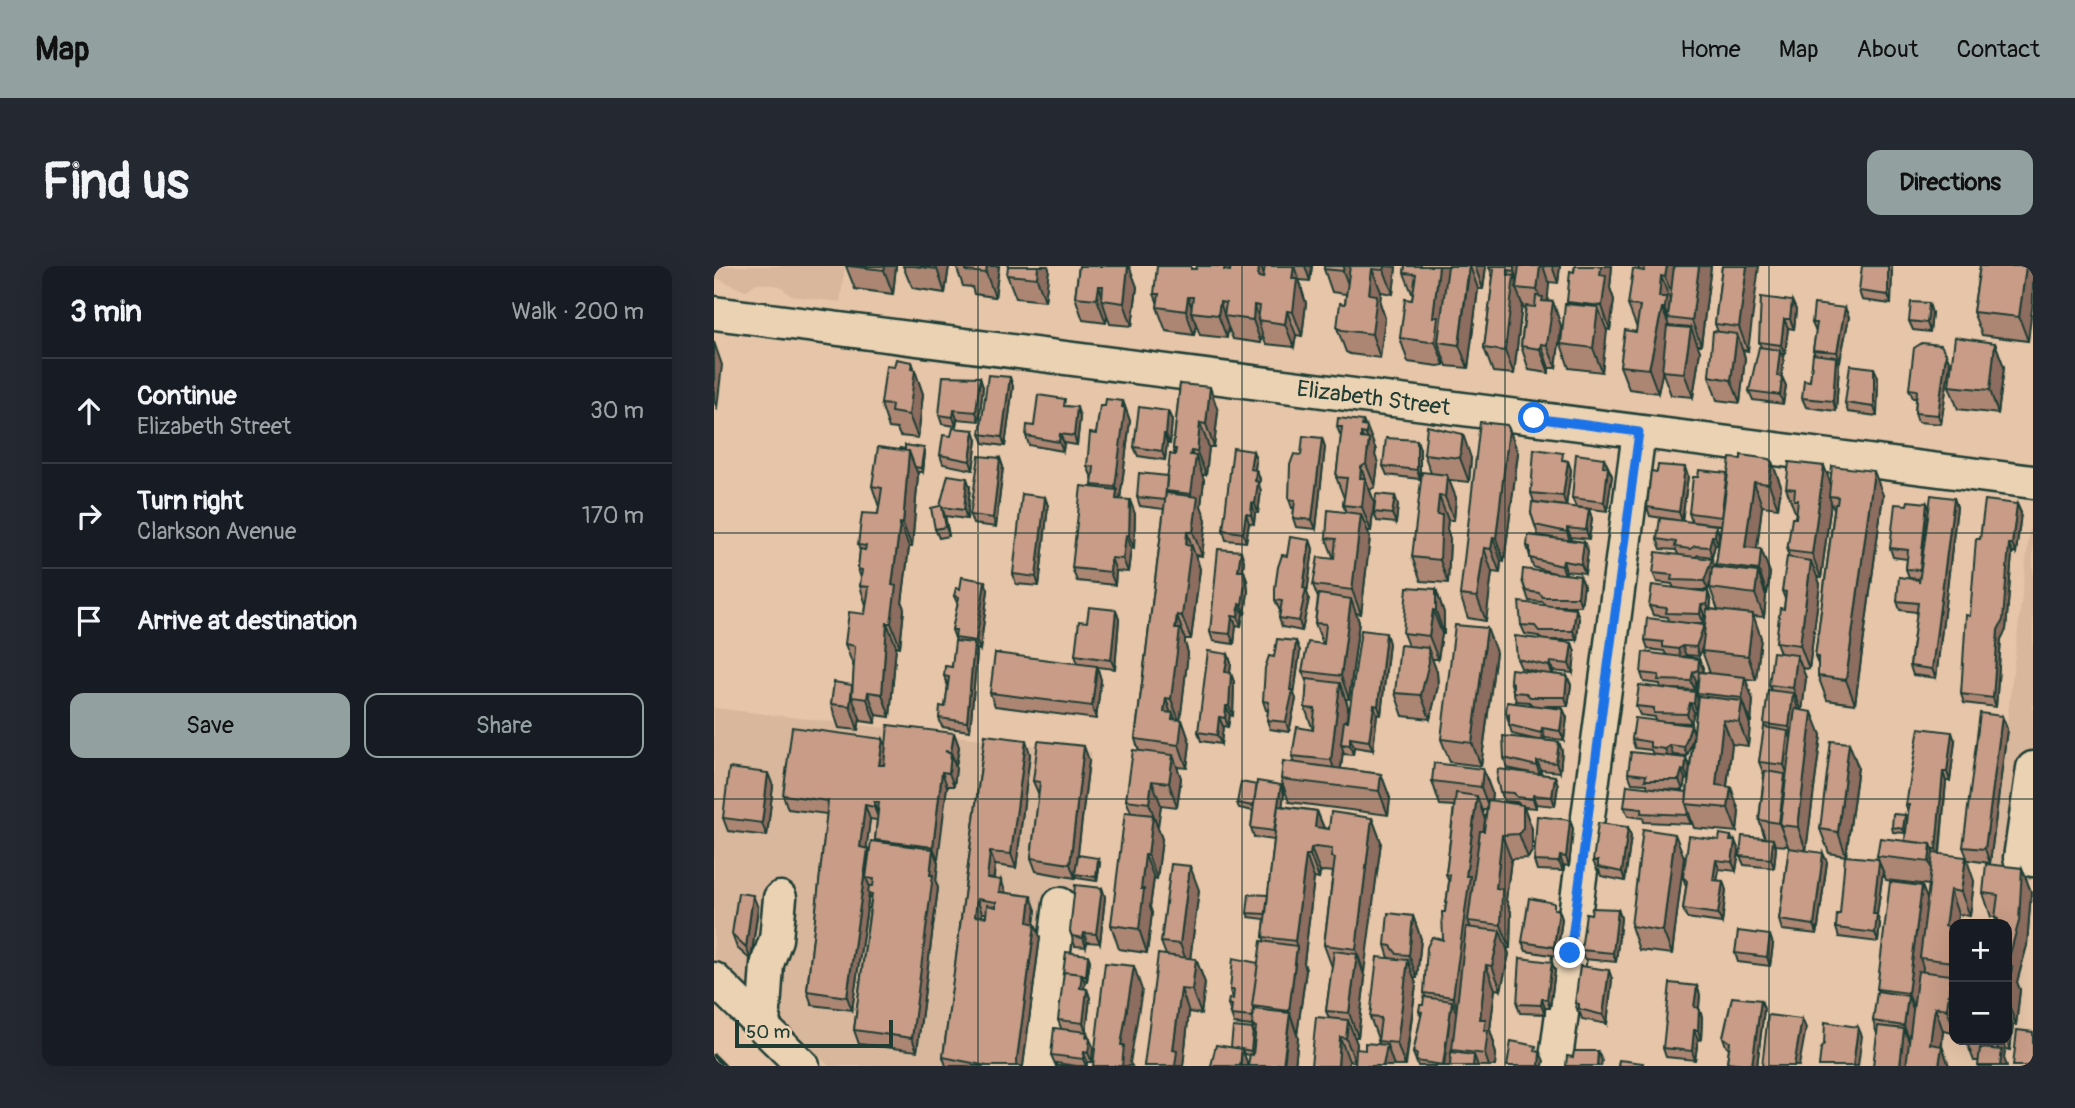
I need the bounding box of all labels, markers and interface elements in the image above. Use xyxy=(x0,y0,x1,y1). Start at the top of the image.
text: Map xyxy=(35,29,90,70)
text: Home xyxy=(1680,35,1741,64)
text: Map xyxy=(1779,35,1819,64)
text: About xyxy=(1857,35,1919,64)
text: Contact xyxy=(1957,35,2040,64)
button: Directions xyxy=(1867,150,2033,215)
text: Find us xyxy=(42,152,189,213)
text: 3 min xyxy=(70,293,142,330)
text: Walk · 200 m xyxy=(511,297,644,326)
street label: Elizabeth Street xyxy=(1295,374,1453,422)
text: Continue xyxy=(137,380,237,412)
icon: ahead xyxy=(70,392,108,430)
text: 30 m xyxy=(590,396,644,425)
route start xyxy=(1518,402,1549,433)
text: Elizabeth Street xyxy=(137,412,291,441)
text: Turn right xyxy=(137,485,243,517)
icon: right xyxy=(70,497,108,535)
text: 170 m xyxy=(582,501,644,530)
text: Clarkson Avenue xyxy=(137,517,296,546)
icon: arrive xyxy=(70,602,108,640)
text: Arrive at destination xyxy=(137,605,357,637)
button: Save xyxy=(70,693,350,758)
button: Share xyxy=(364,693,644,758)
map controls xyxy=(1949,919,2012,1045)
button: + xyxy=(1949,919,2012,982)
route end xyxy=(1554,937,1585,968)
button: − xyxy=(1949,982,2012,1045)
scale bar xyxy=(735,1017,892,1049)
text: 50 m xyxy=(746,1020,790,1044)

